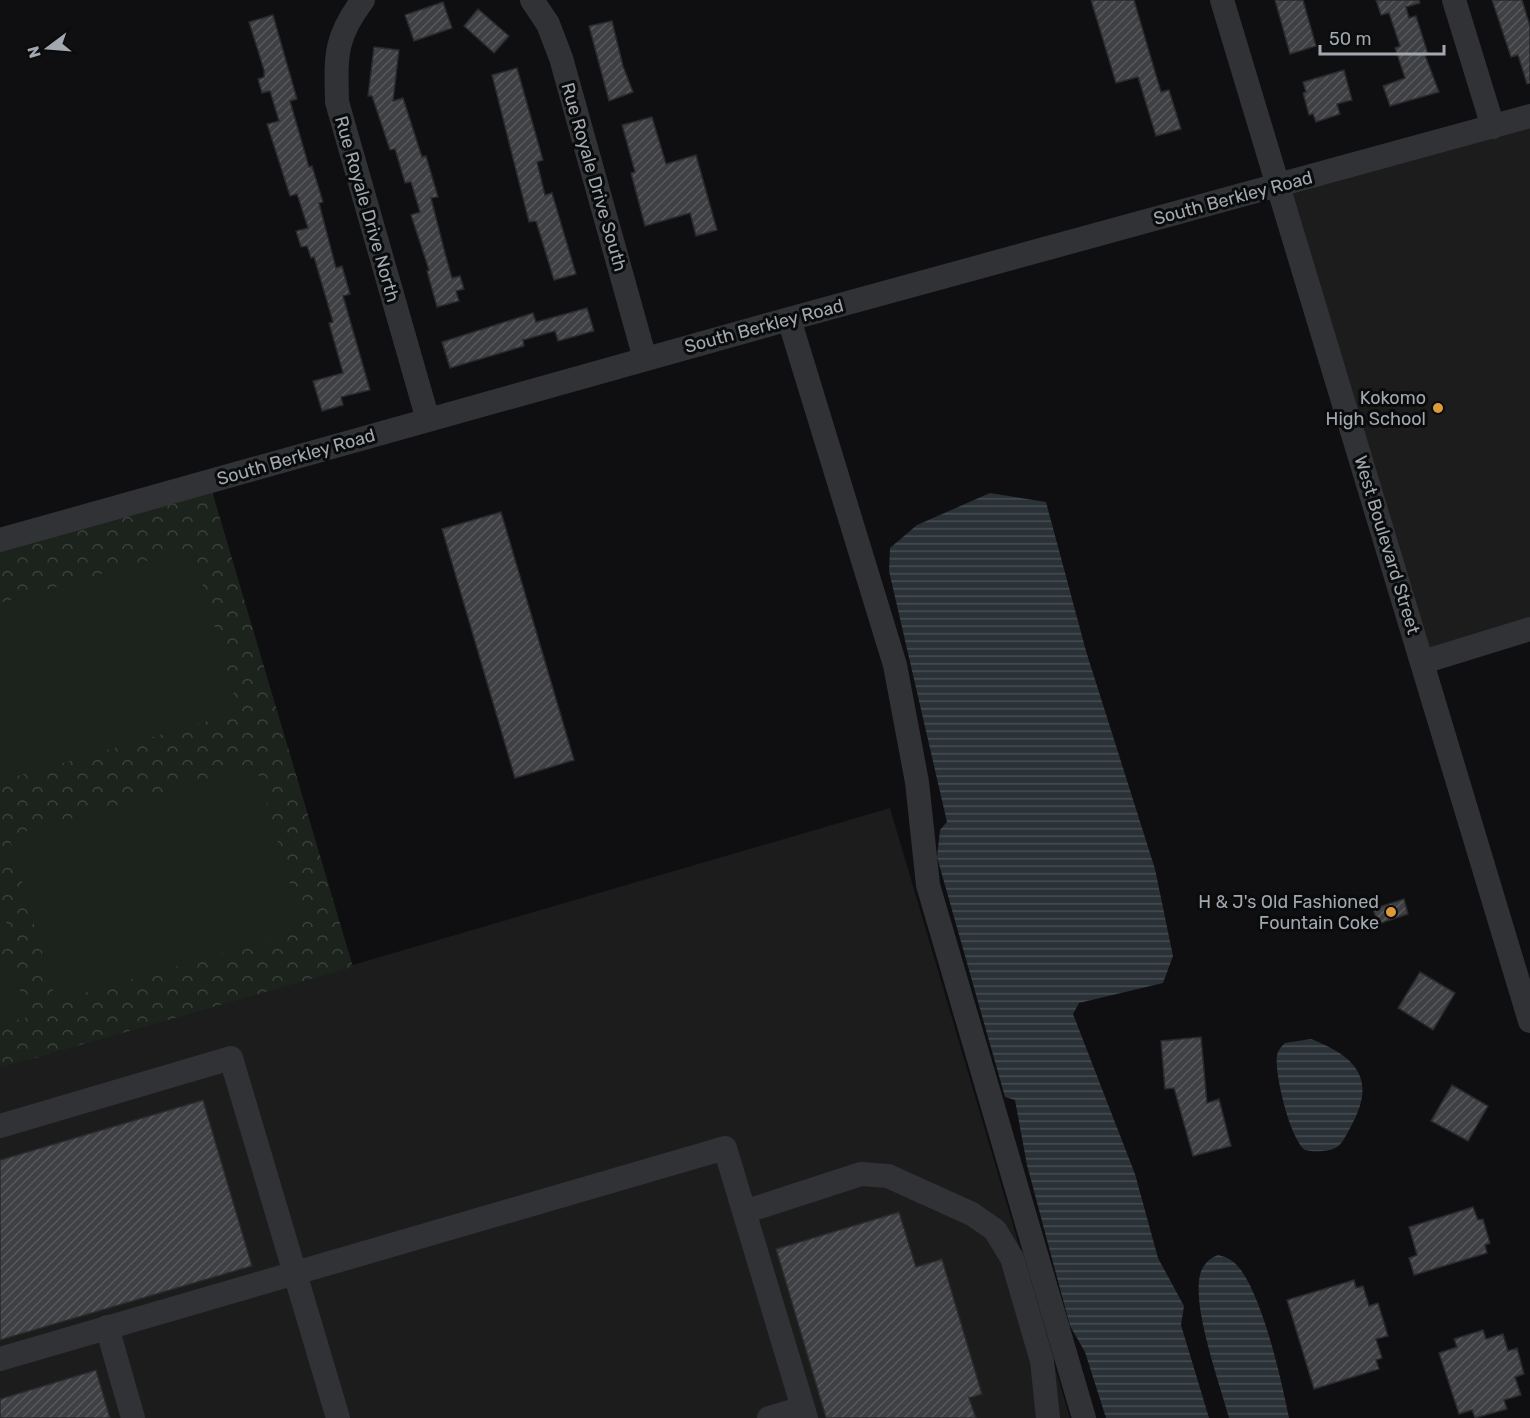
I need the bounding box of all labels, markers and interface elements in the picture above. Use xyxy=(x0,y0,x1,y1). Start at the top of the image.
north arrow xyxy=(18,18,78,78)
scale bar xyxy=(1320,18,1444,56)
text: 50 m xyxy=(1329,28,1372,50)
text: N xyxy=(23,44,45,60)
street label: Rue Royale Drive South xyxy=(557,80,631,274)
street label: Rue Royale Drive North xyxy=(330,113,404,305)
street label: South Berkley Road xyxy=(1151,166,1315,230)
street label: South Berkley Road xyxy=(682,294,846,358)
place label: Kokomo High School xyxy=(1326,387,1426,430)
marker: Kokomo High School xyxy=(1431,401,1445,415)
street label: South Berkley Road xyxy=(214,424,378,490)
street label: West Boulevard Street xyxy=(1349,453,1425,637)
place label: H & J's Old Fashioned Fountain Coke xyxy=(1198,891,1379,934)
marker: H & J's Old Fashioned Fountain Coke xyxy=(1384,905,1398,919)

